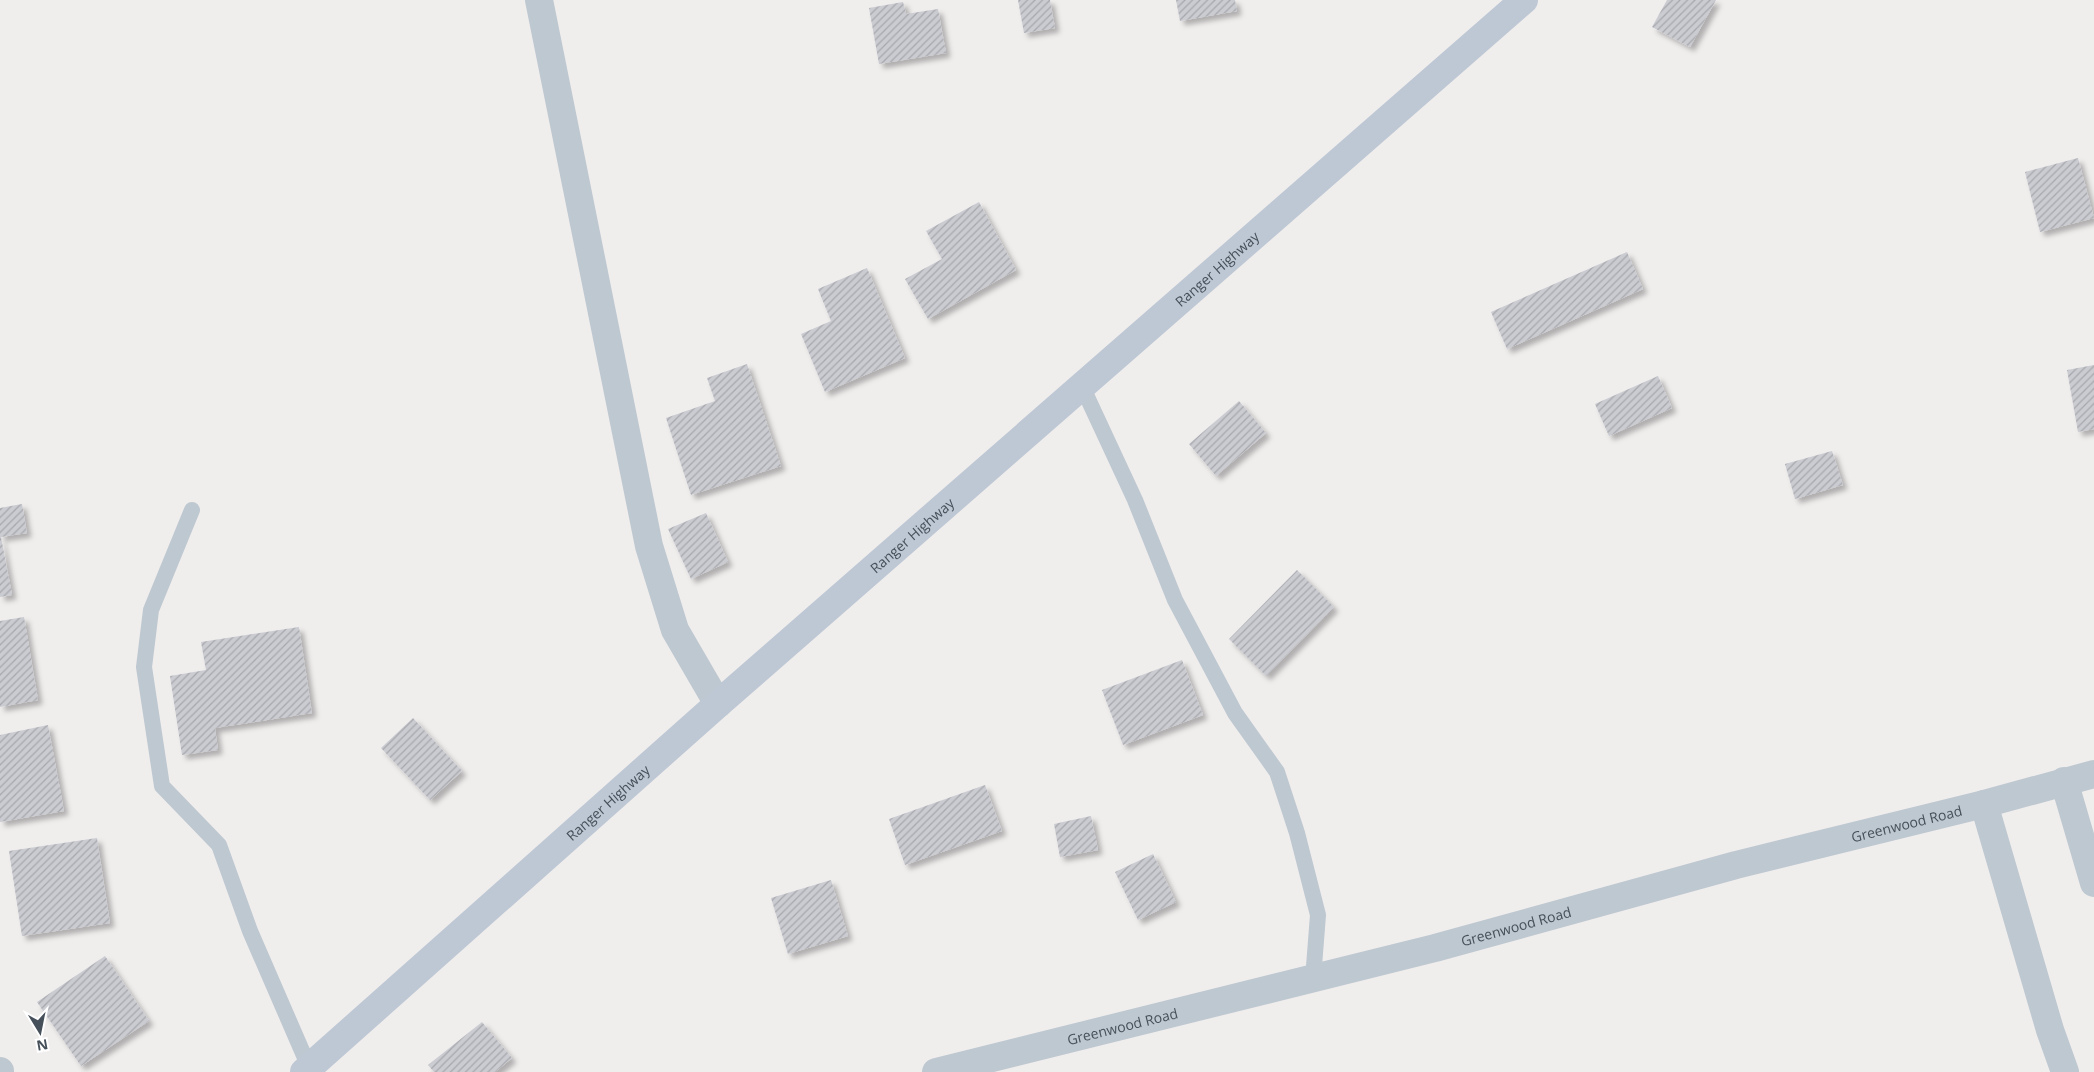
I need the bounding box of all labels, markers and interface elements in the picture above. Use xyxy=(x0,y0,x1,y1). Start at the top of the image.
street label: Ranger Highway xyxy=(1171,226,1263,310)
street label: Ranger Highway xyxy=(866,492,958,577)
street label: Ranger Highway xyxy=(562,759,654,844)
street label: Greenwood Road xyxy=(1849,800,1964,846)
street label: Greenwood Road xyxy=(1459,901,1573,950)
street label: Greenwood Road xyxy=(1065,1003,1180,1049)
north arrow xyxy=(15,1007,65,1057)
text: N xyxy=(35,1035,50,1056)

